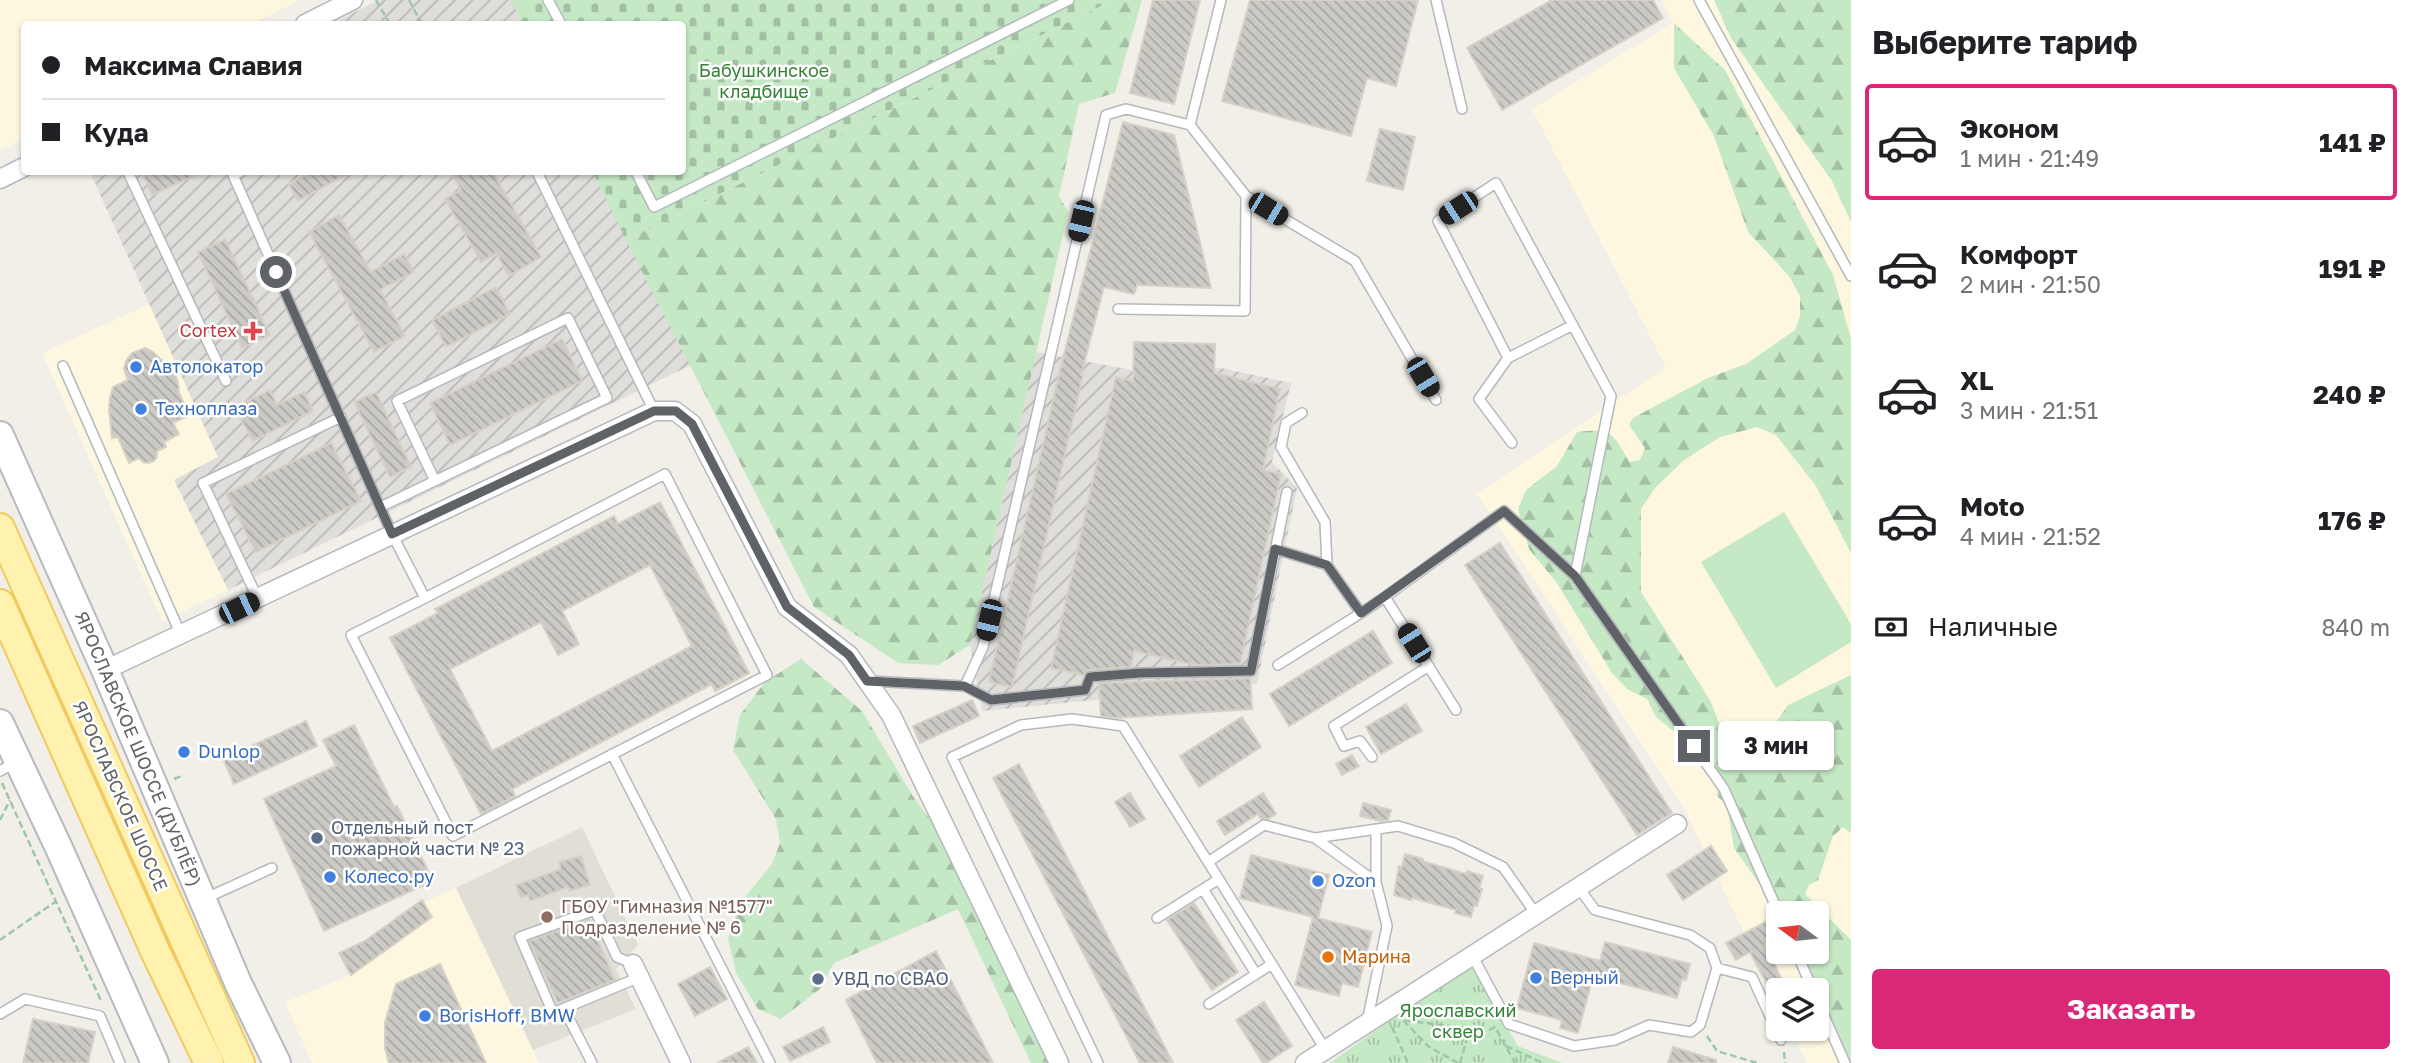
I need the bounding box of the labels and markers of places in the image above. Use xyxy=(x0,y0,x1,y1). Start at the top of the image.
place label: Cortex xyxy=(179,319,237,341)
marker: Cortex xyxy=(243,321,263,341)
place label: Автолокатор xyxy=(150,355,263,377)
marker: Автолокатор xyxy=(128,359,144,375)
place label: Техноплаза xyxy=(155,397,257,419)
marker: Техноплаза xyxy=(133,401,149,417)
place label: Dunlop xyxy=(198,740,260,762)
marker: Dunlop xyxy=(176,744,192,760)
place label: Отдельный пост пожарной части № 23 xyxy=(331,816,524,859)
marker: Отдельный пост пожарной части № 23 xyxy=(309,830,325,846)
place label: Колесо.ру xyxy=(344,865,434,887)
marker: Колесо.ру xyxy=(322,869,338,885)
place label: Ozon xyxy=(1332,869,1376,891)
marker: Ozon xyxy=(1310,873,1326,889)
place label: ГБОУ "Гимназия №1577" Подразделение № 6 xyxy=(561,895,773,938)
marker: ГБОУ "Гимназия №1577" Подразделение № 6 xyxy=(539,909,555,925)
place label: Марина xyxy=(1342,945,1411,967)
marker: Марина xyxy=(1320,949,1336,965)
place label: Верный xyxy=(1550,966,1619,988)
place label: УВД по СВАО xyxy=(832,967,949,989)
marker: Верный xyxy=(1528,970,1544,986)
marker: УВД по СВАО xyxy=(810,971,826,987)
place label: BorisHoff, BMW xyxy=(439,1004,575,1026)
marker: BorisHoff, BMW xyxy=(417,1008,433,1024)

